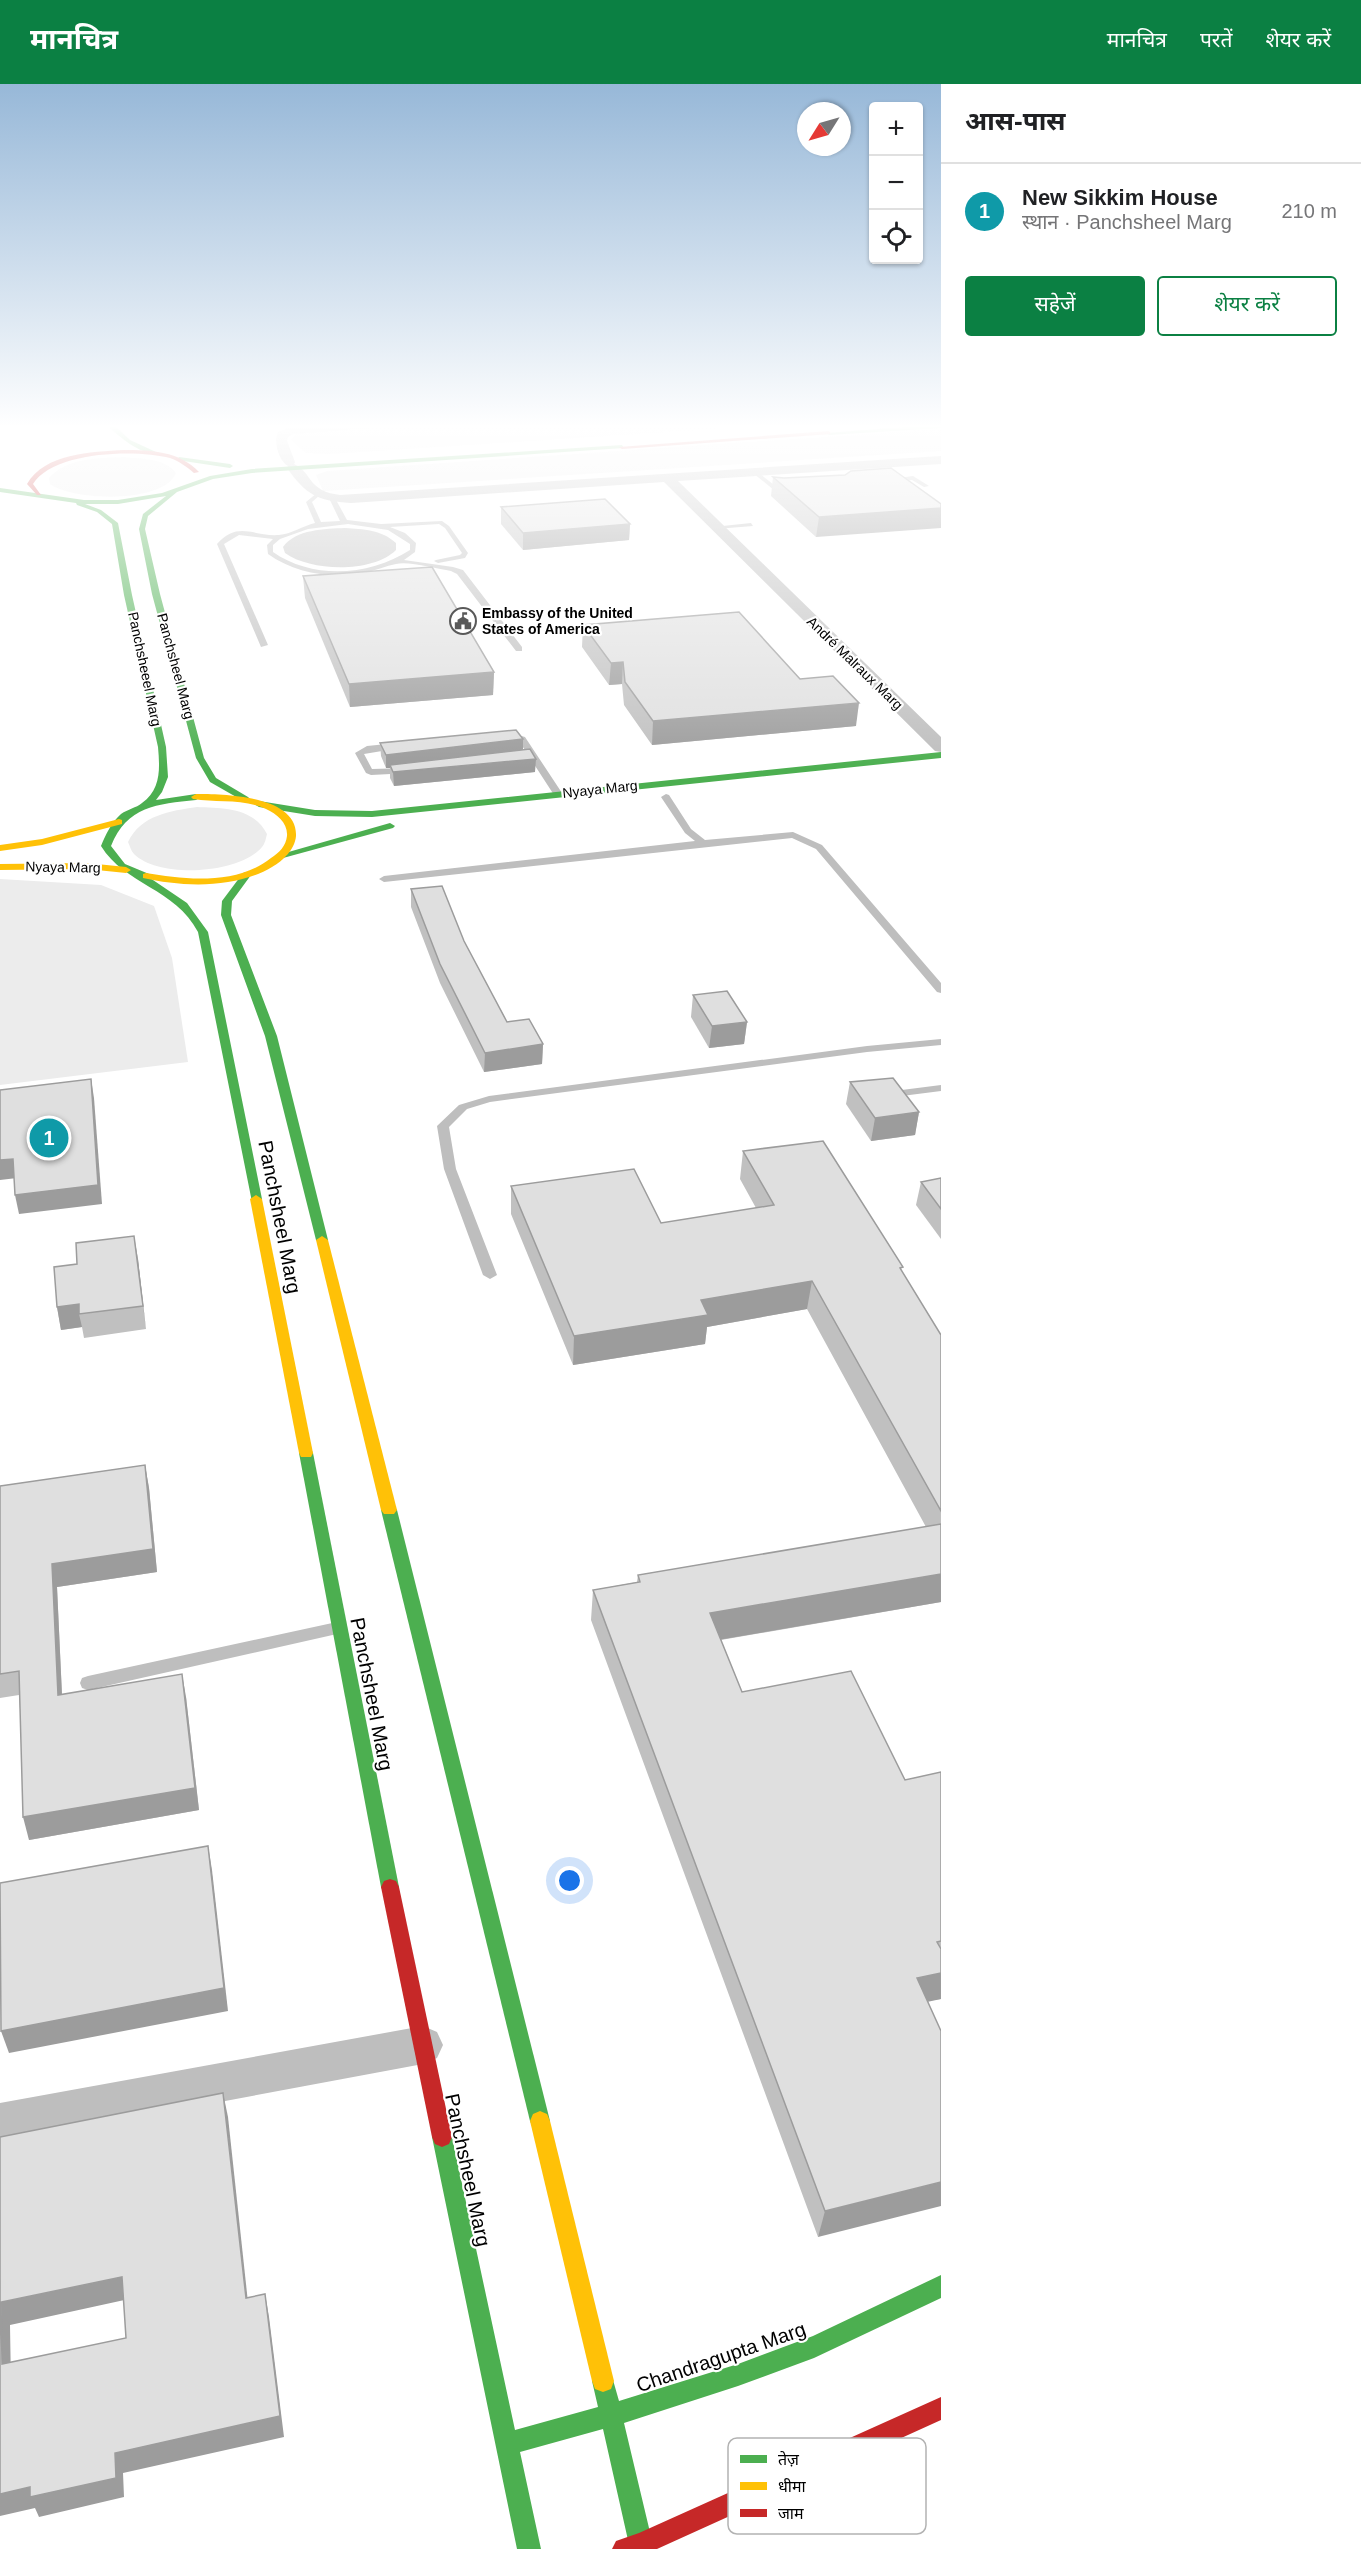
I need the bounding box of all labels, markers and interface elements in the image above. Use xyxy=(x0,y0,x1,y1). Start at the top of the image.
text: मानचित्र xyxy=(30,24,118,55)
text: मानचित्र xyxy=(1107,28,1167,51)
text: परतें xyxy=(1200,28,1232,51)
text: शेयर करें xyxy=(1265,28,1331,51)
north arrow xyxy=(797,102,851,156)
map controls xyxy=(869,102,923,264)
button: + xyxy=(869,102,923,156)
text: आस-पास xyxy=(965,106,1065,136)
button: − xyxy=(869,156,923,210)
text: New Sikkim House xyxy=(1022,185,1218,210)
text: 1 xyxy=(979,200,990,222)
text: 210 m xyxy=(1281,200,1337,222)
button: locate xyxy=(869,210,923,264)
text: स्थान · Panchsheel Marg xyxy=(1022,211,1232,233)
button: सहेजें xyxy=(965,276,1145,336)
button: शेयर करें xyxy=(1157,276,1337,336)
place label: Embassy of the United States of America xyxy=(482,605,633,637)
public building icon: Embassy of the United States of America xyxy=(448,606,478,636)
street label: Panchsheeel Marg xyxy=(125,610,165,728)
street label: Panchsheel Marg xyxy=(154,611,198,721)
street label: André Malraux Marg xyxy=(804,613,906,713)
street label: Nyaya Marg xyxy=(562,777,638,801)
street label: Nyaya Marg xyxy=(25,858,101,876)
pin: 1 xyxy=(29,1116,68,1160)
street label: Panchsheel Marg xyxy=(254,1139,306,1295)
street label: Panchsheel Marg xyxy=(346,1616,398,1772)
your location xyxy=(555,1866,584,1895)
street label: Panchsheel Marg xyxy=(441,2092,495,2248)
street label: Chandragupta Marg xyxy=(633,2318,809,2396)
legend xyxy=(728,2438,926,2534)
text: तेज़ xyxy=(778,2450,800,2468)
text: धीमा xyxy=(778,2478,807,2495)
text: जाम xyxy=(778,2505,804,2522)

